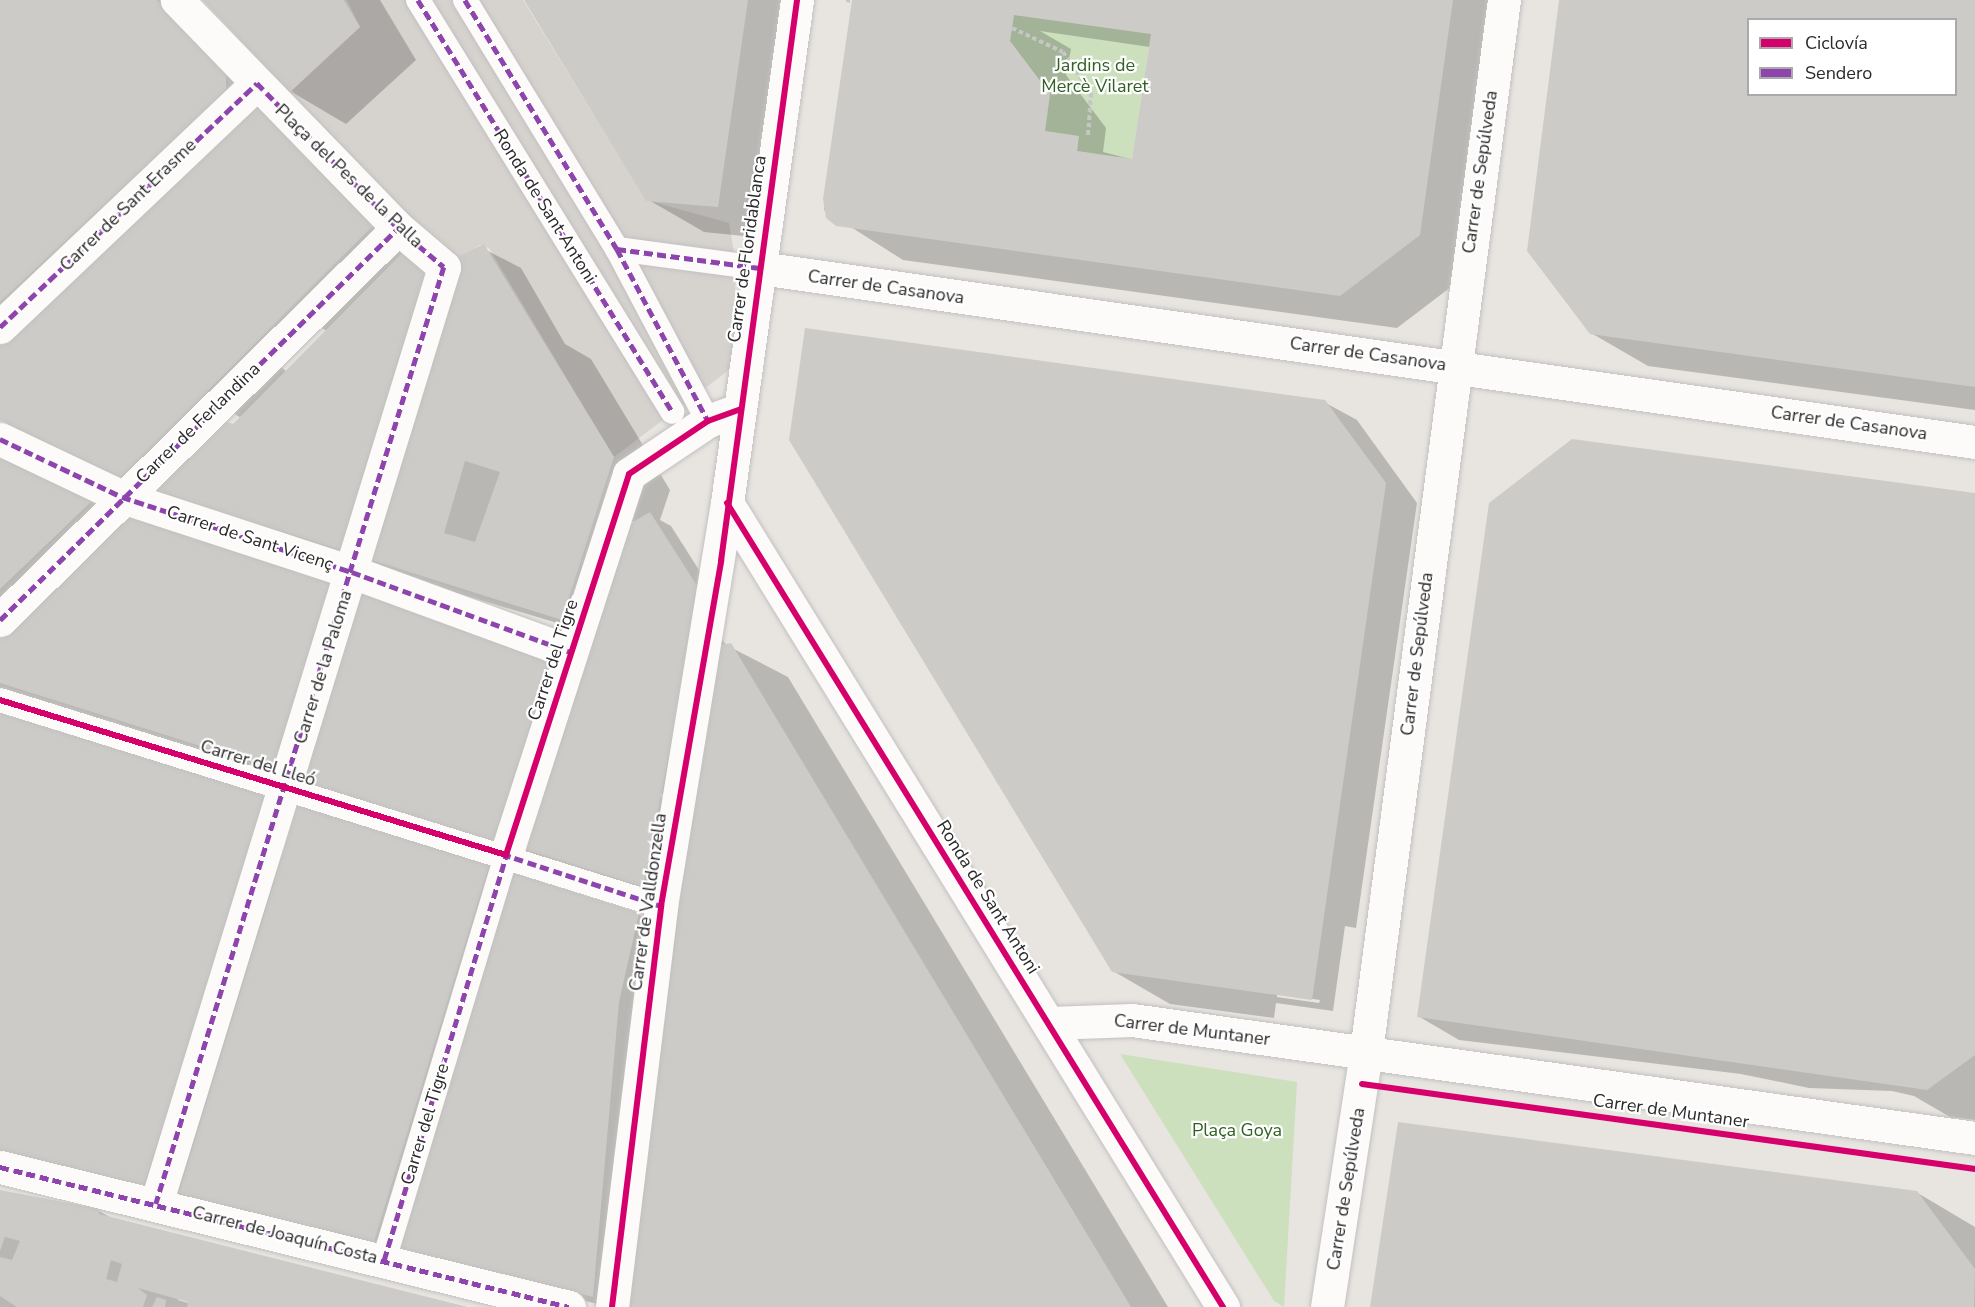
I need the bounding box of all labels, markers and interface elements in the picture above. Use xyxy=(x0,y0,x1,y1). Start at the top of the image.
legend xyxy=(1747,18,1957,96)
text: Ciclovía xyxy=(1805,31,1868,55)
park label: Jardins de Mercè Vilaret xyxy=(1041,55,1149,98)
text: Sendero xyxy=(1805,61,1872,85)
street label: Carrer de Sepúlveda xyxy=(1458,89,1502,255)
street label: Plaça del Pes de la Palla xyxy=(270,100,428,252)
street label: Ronda de Sant Antoni xyxy=(489,125,601,287)
street label: Carrer de Sant Erasme xyxy=(55,134,201,276)
street label: Carrer de Floridablanca xyxy=(723,154,771,344)
street label: Carrer de Casanova xyxy=(806,265,966,309)
street label: Carrer de Casanova xyxy=(1288,332,1448,376)
street label: Carrer de Ferlandina xyxy=(131,358,265,488)
street label: Carrer de Casanova xyxy=(1769,401,1929,445)
street label: Carrer de Sant Vicenç xyxy=(164,501,336,575)
street label: Carrer de Sepúlveda xyxy=(1396,571,1438,737)
street label: Carrer de la Paloma xyxy=(289,587,357,747)
street label: Carrer del Tigre xyxy=(523,597,583,723)
street label: Carrer del Lleó xyxy=(198,735,318,791)
street label: Carrer de Valldonzella xyxy=(625,812,671,992)
street label: Ronda de Sant Antoni xyxy=(932,816,1044,978)
street label: Carrer de Muntaner xyxy=(1113,1010,1271,1050)
street label: Carrer del Tigre xyxy=(396,1060,454,1188)
street label: Carrer de Muntaner xyxy=(1592,1089,1750,1133)
street label: Carrer de Sepúlveda xyxy=(1322,1106,1370,1272)
park label: Plaça Goya xyxy=(1192,1119,1282,1141)
street label: Carrer de Joaquín Costa xyxy=(190,1201,380,1269)

